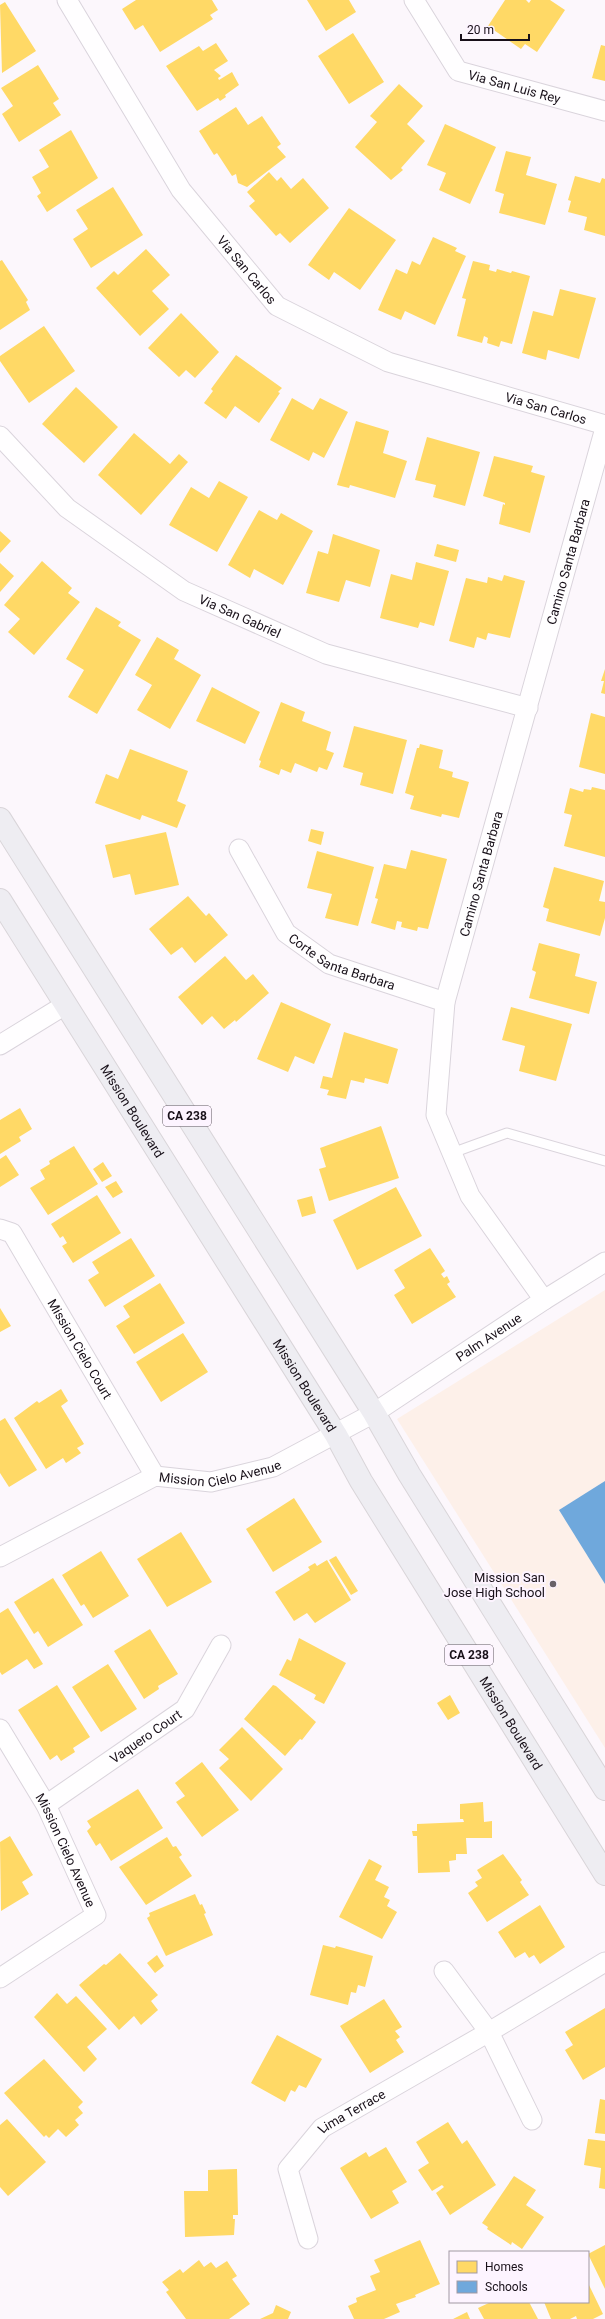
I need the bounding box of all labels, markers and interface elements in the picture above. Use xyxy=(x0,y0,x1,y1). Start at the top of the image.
scale bar xyxy=(461,16,529,42)
text: 20 m xyxy=(467,23,494,37)
street label: Via San Luis Rey xyxy=(467,67,562,106)
street label: Via San Carlos xyxy=(214,232,280,307)
street label: Via San Carlos xyxy=(503,389,589,427)
street label: Camino Santa Barbara xyxy=(543,497,592,626)
street label: Via San Gabriel xyxy=(197,591,283,640)
street label: Camino Santa Barbara xyxy=(456,809,505,938)
street label: Corte Santa Barbara xyxy=(286,930,397,993)
street label: Mission Boulevard xyxy=(98,1062,167,1160)
road number: CA 238 xyxy=(163,1106,211,1126)
street label: Mission Cielo Court xyxy=(45,1296,115,1401)
street label: Palm Avenue xyxy=(453,1310,524,1364)
street label: Mission Boulevard xyxy=(270,1336,339,1434)
street label: Mission Cielo Avenue xyxy=(158,1457,284,1490)
place label: Mission San Jose High School xyxy=(444,1570,545,1600)
marker: Mission San Jose High School xyxy=(548,1579,558,1589)
road number: CA 238 xyxy=(445,1645,493,1665)
street label: Mission Boulevard xyxy=(477,1674,546,1772)
street label: Vaquero Court xyxy=(107,1706,184,1766)
street label: Mission Cielo Avenue xyxy=(33,1790,99,1909)
street label: Lima Terrace xyxy=(314,2086,388,2136)
legend xyxy=(449,2251,589,2303)
text: Homes xyxy=(485,2260,523,2274)
text: Schools xyxy=(485,2280,528,2294)

